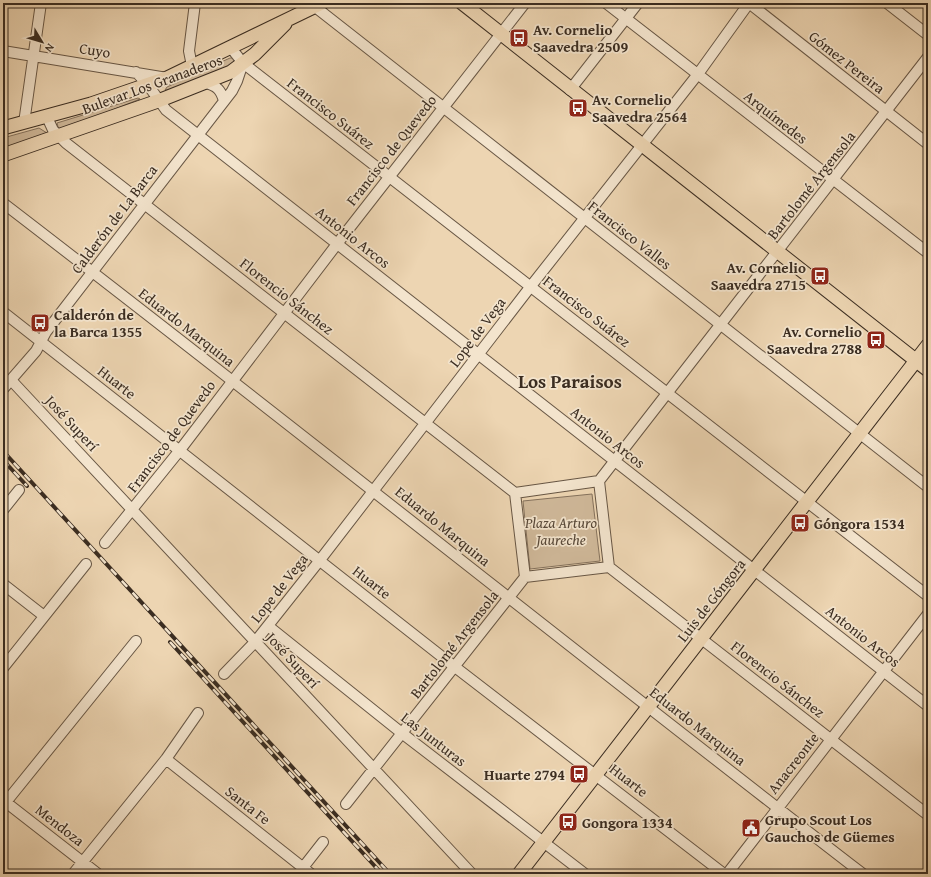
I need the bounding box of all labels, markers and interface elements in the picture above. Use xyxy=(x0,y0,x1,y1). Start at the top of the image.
place label: Av. Cornelio Saavedra 2509 xyxy=(533,19,628,57)
north arrow xyxy=(22,22,62,62)
street label: Gómez Pereira xyxy=(805,26,889,98)
bus stop icon: Av. Cornelio Saavedra 2509 xyxy=(508,27,530,49)
street label: Cuyo xyxy=(78,37,112,63)
text: N xyxy=(41,40,58,56)
street label: Bulevar Los Granaderos xyxy=(79,49,225,119)
street label: Francisco Suárez xyxy=(283,72,379,154)
street label: Arquímedes xyxy=(740,85,812,149)
place label: Av. Cornelio Saavedra 2564 xyxy=(592,89,687,127)
street label: Francisco de Quevedo xyxy=(341,90,441,210)
bus stop icon: Av. Cornelio Saavedra 2564 xyxy=(567,97,589,119)
street label: Bartolomé Argensola xyxy=(762,126,860,244)
street label: Calderón de La Barca xyxy=(66,160,162,278)
street label: Francisco Valles xyxy=(584,196,676,274)
street label: Antonio Arcos xyxy=(311,201,395,273)
street label: Florencio Sánchez xyxy=(236,253,339,340)
place label: Av. Cornelio Saavedra 2715 xyxy=(711,257,806,295)
bus stop icon: Av. Cornelio Saavedra 2715 xyxy=(809,265,831,287)
street label: Francisco Suárez xyxy=(539,270,635,352)
street label: Eduardo Marquina xyxy=(134,283,240,371)
street label: Lope de Vega xyxy=(444,293,510,371)
place label: Calderón de la Barca 1355 xyxy=(54,304,142,342)
bus stop icon: Calderón de la Barca 1355 xyxy=(29,312,51,334)
place label: Av. Cornelio Saavedra 2788 xyxy=(767,321,862,359)
bus stop icon: Av. Cornelio Saavedra 2788 xyxy=(865,329,887,351)
street label: Huarte xyxy=(93,360,141,404)
district label: Los Paraisos xyxy=(518,367,622,395)
street label: Francisco de Quevedo xyxy=(122,375,220,497)
street label: José Superí xyxy=(39,389,104,456)
street label: Antonio Arcos xyxy=(566,401,650,473)
street label: Eduardo Marquina xyxy=(391,481,495,571)
park label: Plaza Arturo Jaureche xyxy=(524,512,598,550)
bus stop icon: Góngora 1534 xyxy=(789,512,811,534)
place label: Góngora 1534 xyxy=(814,513,905,534)
street label: Lope de Vega xyxy=(245,549,313,627)
street label: Luis de Góngora xyxy=(672,554,750,646)
street label: Huarte xyxy=(348,560,396,604)
street label: Bartolomé Argensola xyxy=(405,585,503,703)
street label: Antonio Arcos xyxy=(821,600,905,672)
street label: José Superí xyxy=(260,626,325,693)
street label: Florencio Sánchez xyxy=(727,636,830,723)
street label: Eduardo Marquina xyxy=(645,682,751,770)
street label: Las Junturas xyxy=(397,707,471,771)
street label: Anacreonte xyxy=(762,728,824,798)
street label: Huarte xyxy=(605,758,653,802)
bus stop icon: Huarte 2794 xyxy=(568,763,590,785)
place label: Huarte 2794 xyxy=(484,764,565,785)
street label: Santa Fe xyxy=(221,781,275,829)
street label: Mendoza xyxy=(31,799,89,851)
place label: Grupo Scout Los Gauchos de Güemes xyxy=(765,809,895,847)
bus stop icon: Gongora 1334 xyxy=(557,811,579,833)
place label: Gongora 1334 xyxy=(582,812,673,833)
public building icon: Grupo Scout Los Gauchos de Güemes xyxy=(740,817,762,839)

